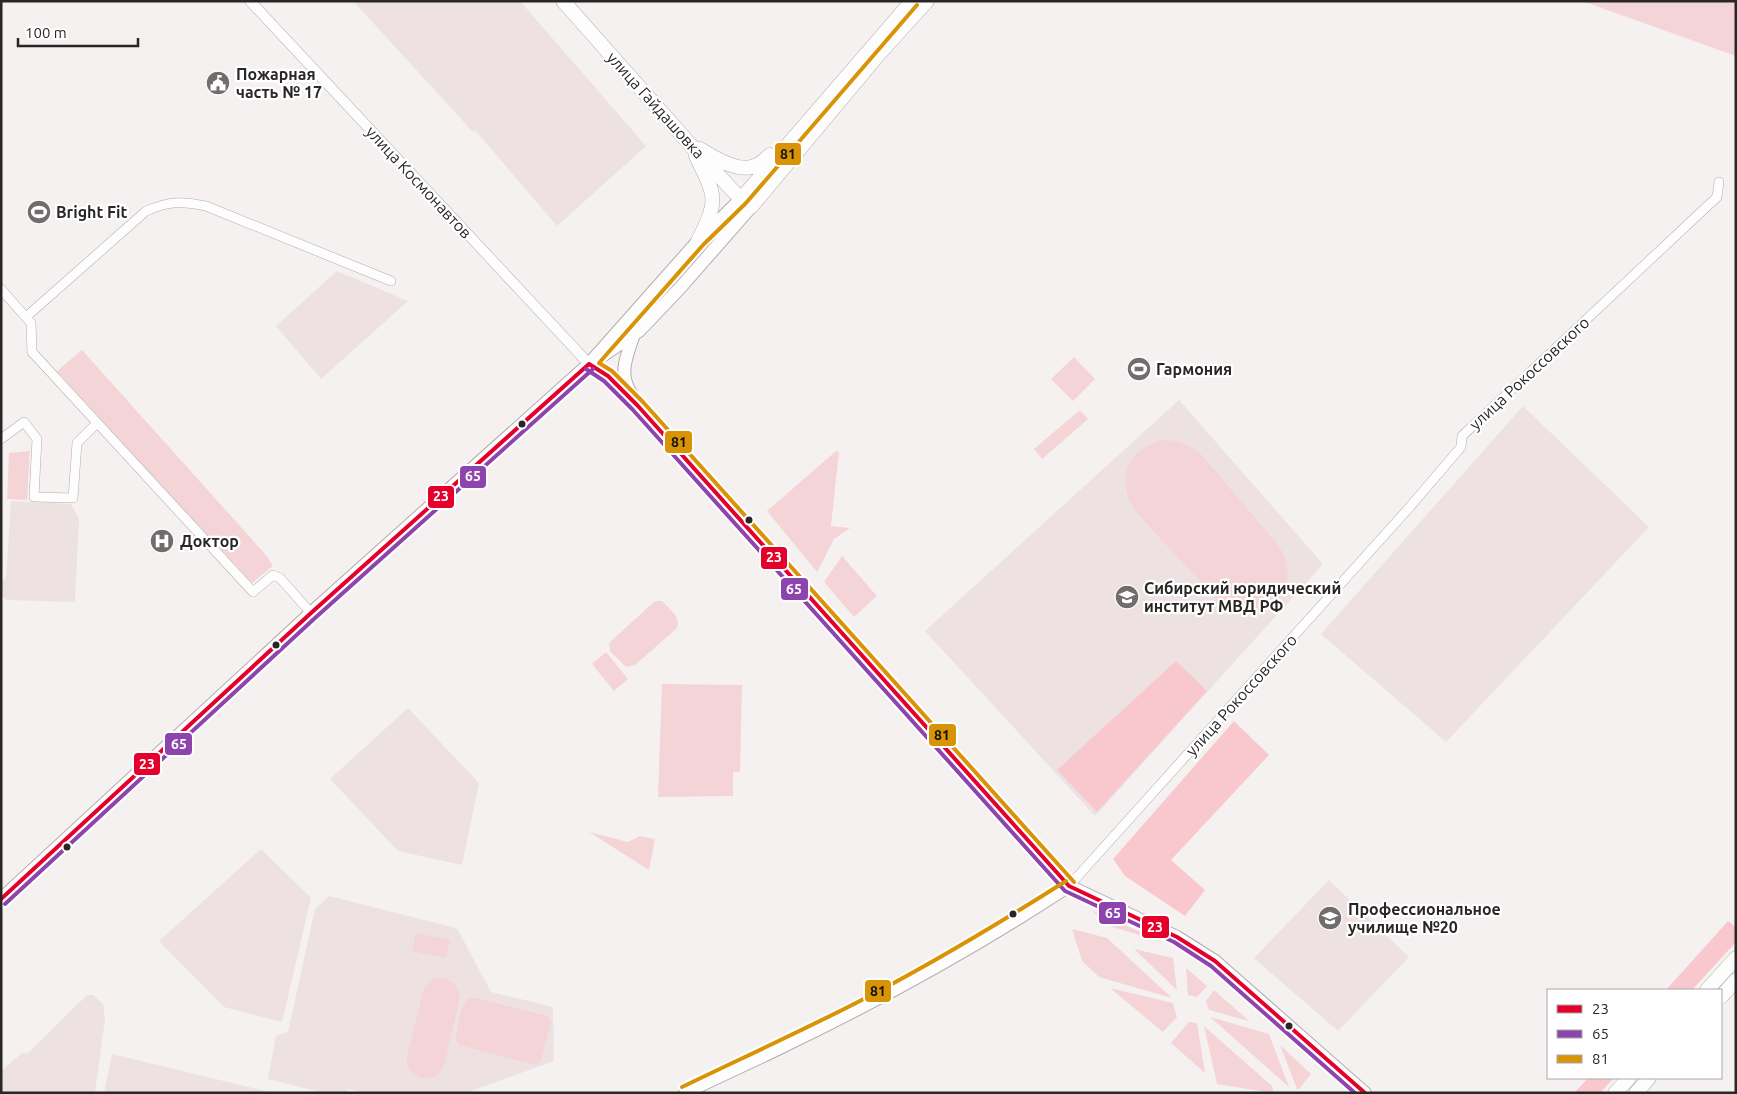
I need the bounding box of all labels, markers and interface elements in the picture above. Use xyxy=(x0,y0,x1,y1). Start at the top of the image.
scale bar xyxy=(18,15,138,47)
text: 100 m xyxy=(25,24,67,41)
street label: улица Гайдашовка xyxy=(603,48,709,162)
place label: Пожарная часть № 17 xyxy=(236,65,322,101)
public building icon: Пожарная часть № 17 xyxy=(205,70,231,96)
street label: улица Космонавтов xyxy=(362,122,476,242)
line badge: 81 xyxy=(774,142,802,166)
text: 81 xyxy=(780,146,796,162)
sports icon: Bright Fit xyxy=(26,199,52,225)
place label: Bright Fit xyxy=(56,203,128,221)
street label: улица Рокоссовского xyxy=(1465,313,1593,433)
sports icon: Гармония xyxy=(1126,356,1152,382)
place label: Гармония xyxy=(1156,360,1232,378)
unlabelled marker xyxy=(517,419,527,429)
line badge: 81 xyxy=(664,430,693,454)
text: 81 xyxy=(671,434,687,450)
line badge: 65 xyxy=(459,465,487,489)
text: 65 xyxy=(465,468,481,484)
line badge: 23 xyxy=(427,485,455,509)
text: 23 xyxy=(433,488,449,504)
unlabelled marker xyxy=(744,515,754,525)
hospital icon: Доктор xyxy=(149,528,175,554)
place label: Доктор xyxy=(180,532,239,550)
line badge: 23 xyxy=(760,546,788,570)
text: 23 xyxy=(766,549,782,565)
line badge: 65 xyxy=(780,577,809,601)
place label: Сибирский юридический институт МВД РФ xyxy=(1144,579,1341,615)
text: 65 xyxy=(786,581,802,597)
school or university icon: Сибирский юридический институт МВД РФ xyxy=(1114,584,1140,610)
street label: улица Рокоссовского xyxy=(1182,631,1300,759)
unlabelled marker xyxy=(271,640,281,650)
line badge: 81 xyxy=(928,723,957,747)
text: 81 xyxy=(934,727,950,743)
line badge: 65 xyxy=(164,732,193,756)
text: 65 xyxy=(171,736,187,752)
line badge: 23 xyxy=(133,752,161,776)
text: 23 xyxy=(139,756,155,772)
unlabelled marker xyxy=(62,842,72,852)
place label: Профессиональное училище №20 xyxy=(1348,900,1501,936)
line badge: 65 xyxy=(1098,901,1127,925)
text: 65 xyxy=(1105,905,1121,921)
school or university icon: Профессиональное училище №20 xyxy=(1317,905,1343,931)
unlabelled marker xyxy=(1008,909,1018,919)
line badge: 23 xyxy=(1141,915,1170,939)
text: 23 xyxy=(1147,919,1163,935)
line badge: 81 xyxy=(864,979,892,1003)
text: 81 xyxy=(870,983,886,999)
legend xyxy=(1547,989,1722,1079)
text: 23 xyxy=(1592,1000,1609,1017)
unlabelled marker xyxy=(1284,1021,1294,1031)
text: 65 xyxy=(1592,1025,1609,1042)
text: 81 xyxy=(1592,1050,1609,1067)

